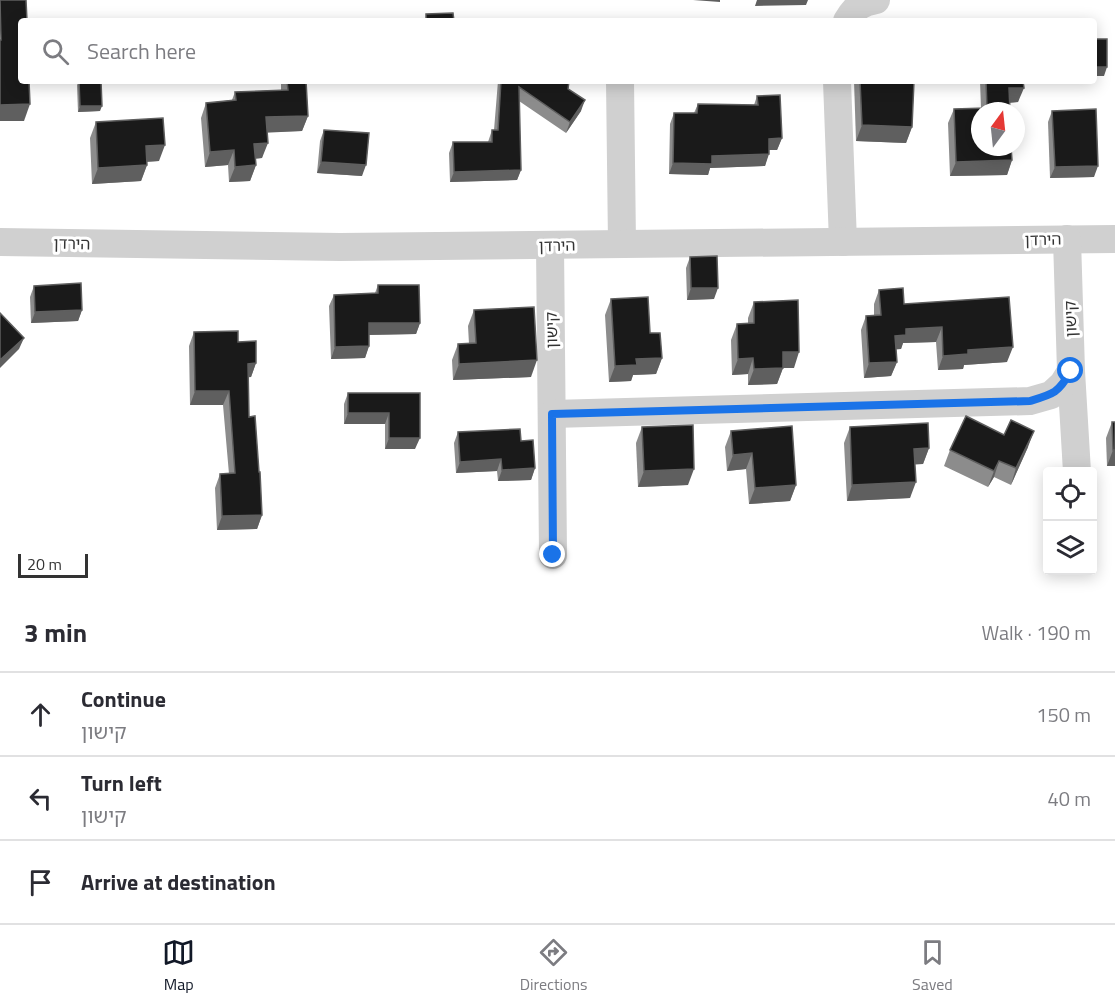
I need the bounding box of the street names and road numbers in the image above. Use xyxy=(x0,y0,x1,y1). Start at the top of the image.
street label: הירדן xyxy=(1024,227,1062,251)
street label: הירדן xyxy=(53,231,91,255)
street label: הירדן xyxy=(538,233,576,257)
street label: קישון xyxy=(1057,300,1083,338)
street label: קישון xyxy=(539,312,563,348)

